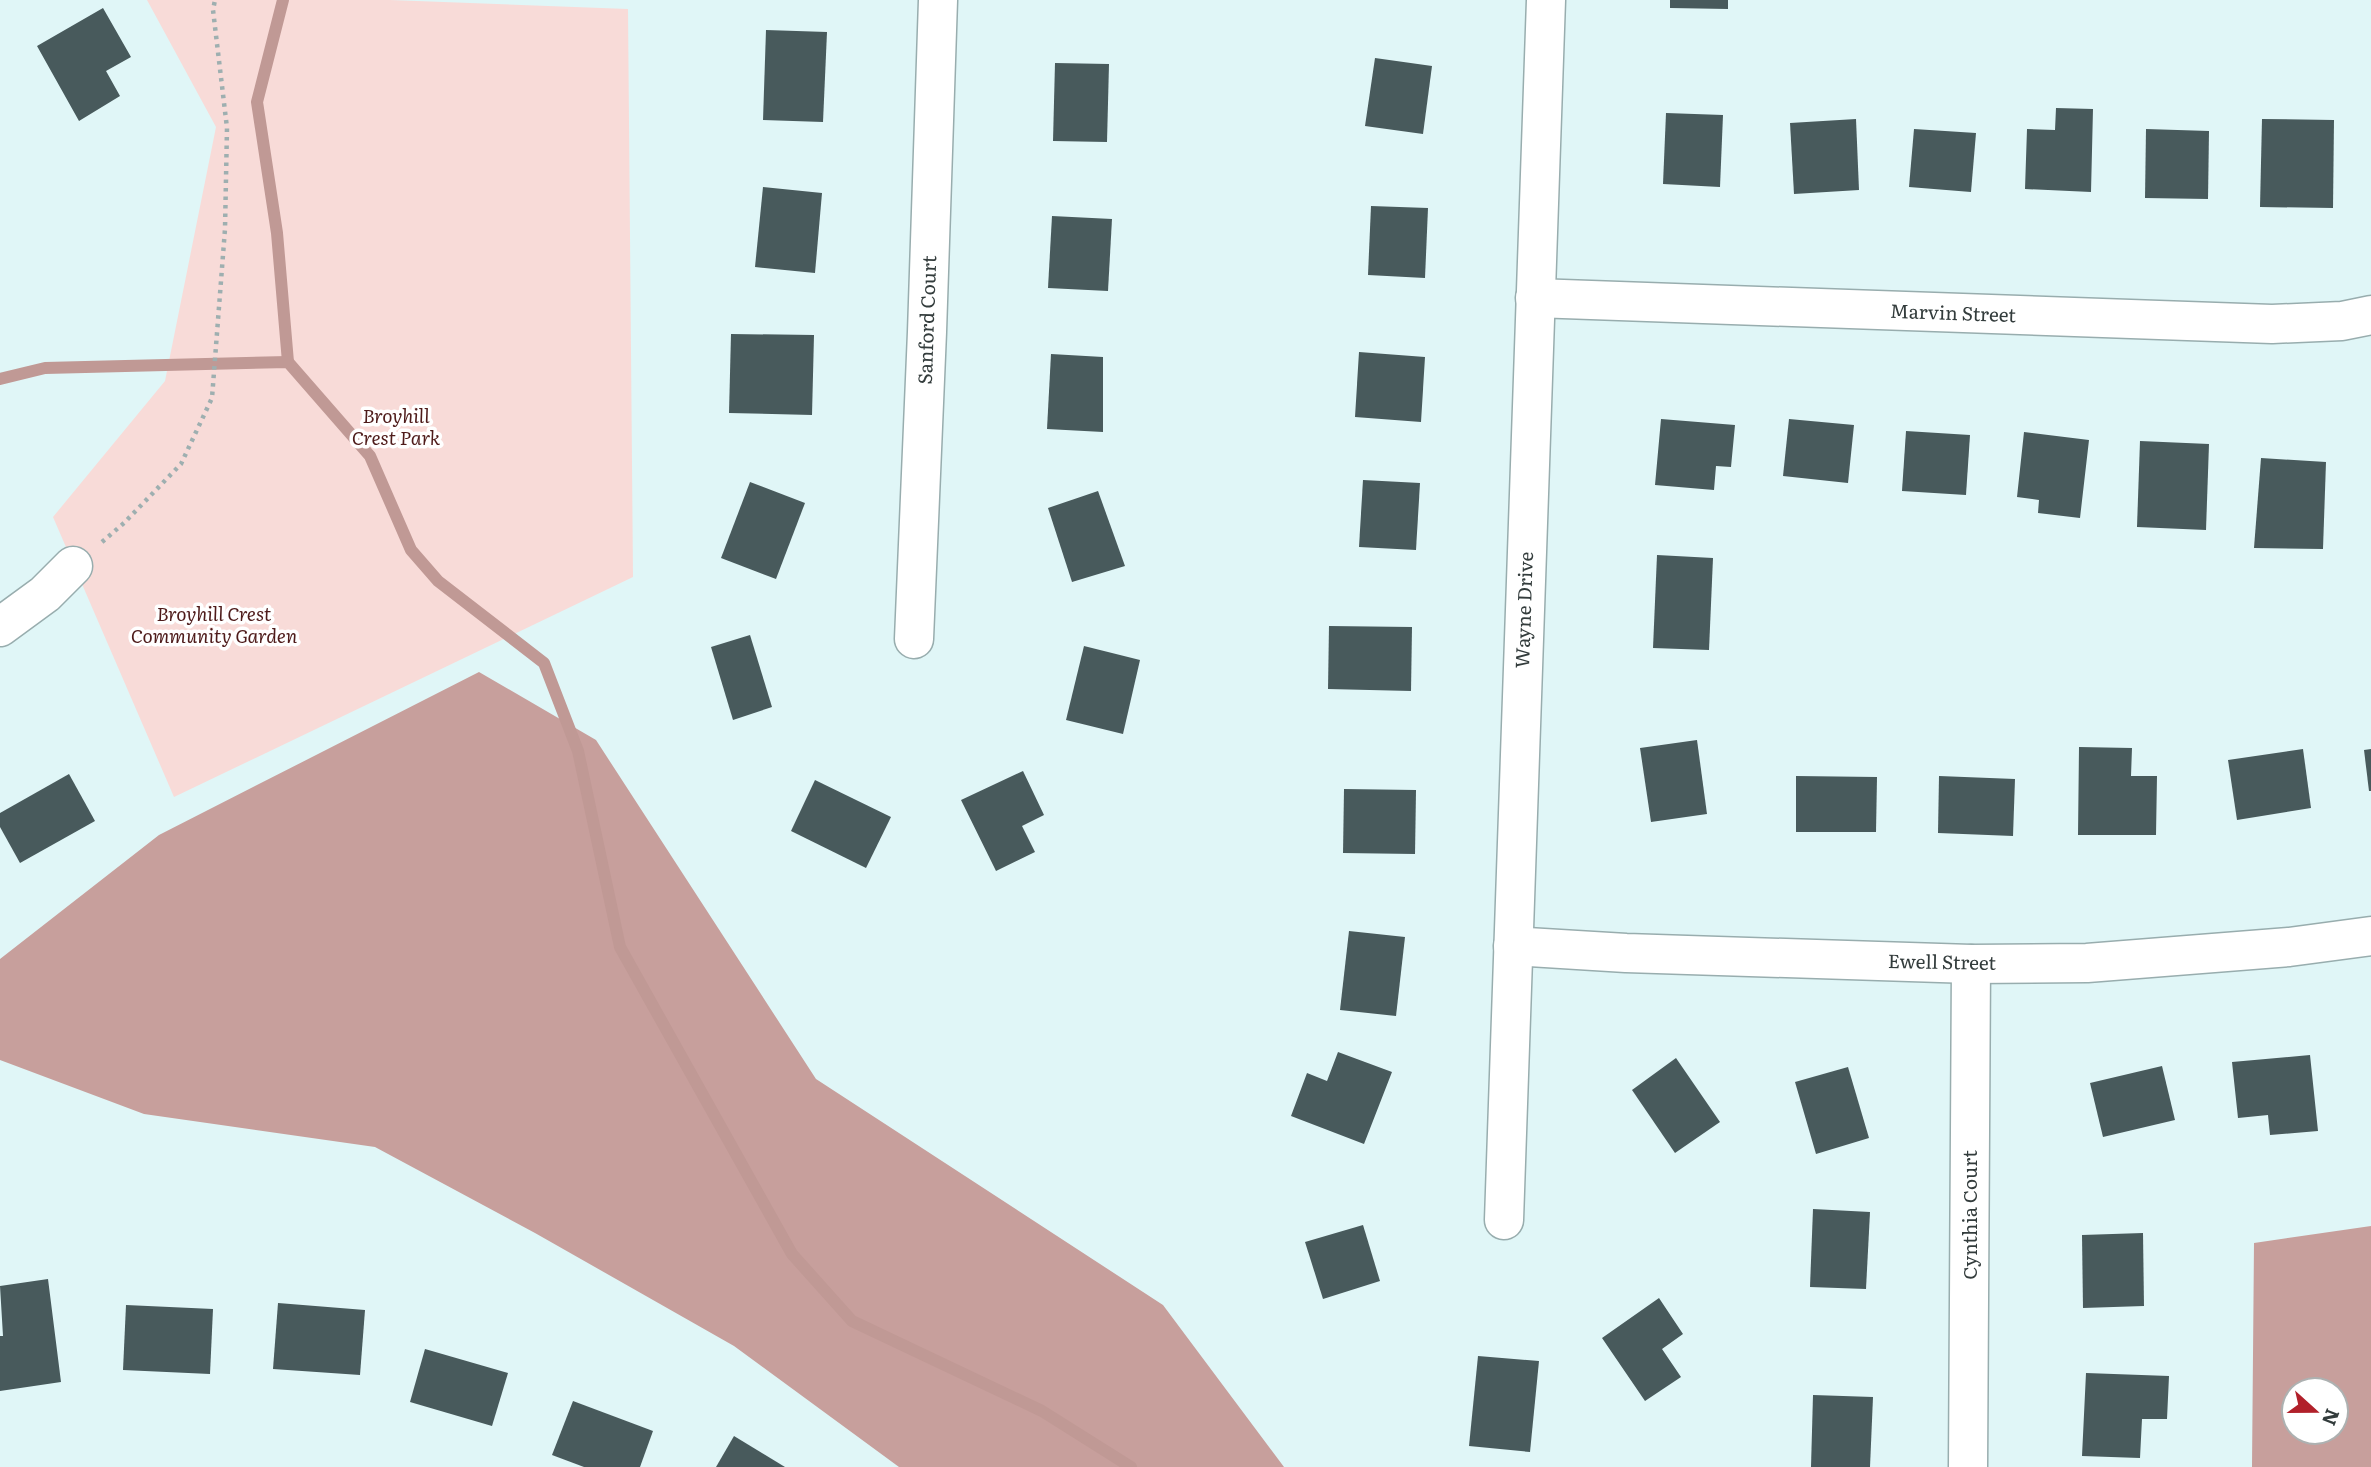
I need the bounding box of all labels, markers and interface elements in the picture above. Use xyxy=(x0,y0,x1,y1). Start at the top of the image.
street label: Sanford Court xyxy=(910,255,942,385)
street label: Marvin Street xyxy=(1890,296,2017,328)
park label: Broyhill Crest Park xyxy=(352,401,441,451)
street label: Wayne Drive xyxy=(1507,551,1539,669)
park label: Broyhill Crest Community Garden xyxy=(131,599,298,649)
street label: Ewell Street xyxy=(1888,946,1997,976)
street label: Cynthia Court xyxy=(1955,1150,1983,1280)
north arrow xyxy=(2280,1376,2350,1446)
text: N xyxy=(2316,1405,2348,1430)

